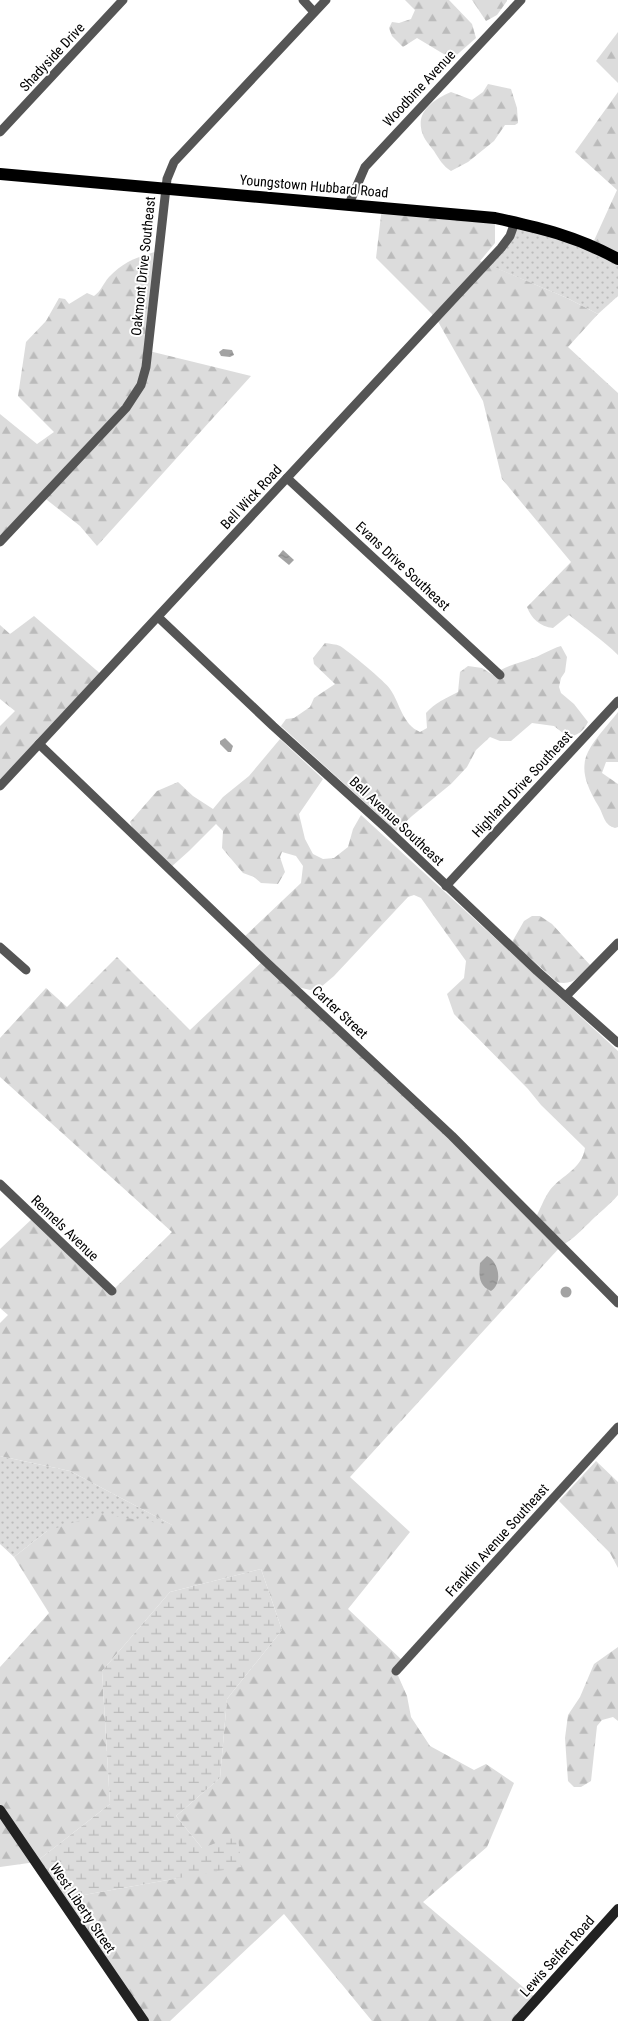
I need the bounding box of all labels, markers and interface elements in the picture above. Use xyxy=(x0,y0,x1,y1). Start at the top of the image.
street label: Shadyside Drive xyxy=(16,19,88,95)
street label: Woodbine Avenue xyxy=(380,46,459,129)
street label: Youngstown Hubbard Road xyxy=(239,172,389,200)
street label: Oakmont Drive Southeast xyxy=(128,196,158,336)
street label: Bell Wick Road xyxy=(217,462,285,532)
street label: Evans Drive Southeast xyxy=(353,518,453,614)
street label: Highland Drive Southeast xyxy=(469,728,575,840)
street label: Bell Avenue Southeast xyxy=(347,773,447,869)
street label: Carter Street xyxy=(309,982,371,1042)
street label: Rennels Avenue xyxy=(28,1192,102,1264)
street label: Franklin Avenue Southeast xyxy=(442,1480,552,1600)
street label: West Liberty Street xyxy=(47,1860,119,1956)
street label: Lewis Seifert Road xyxy=(517,1912,597,2000)

